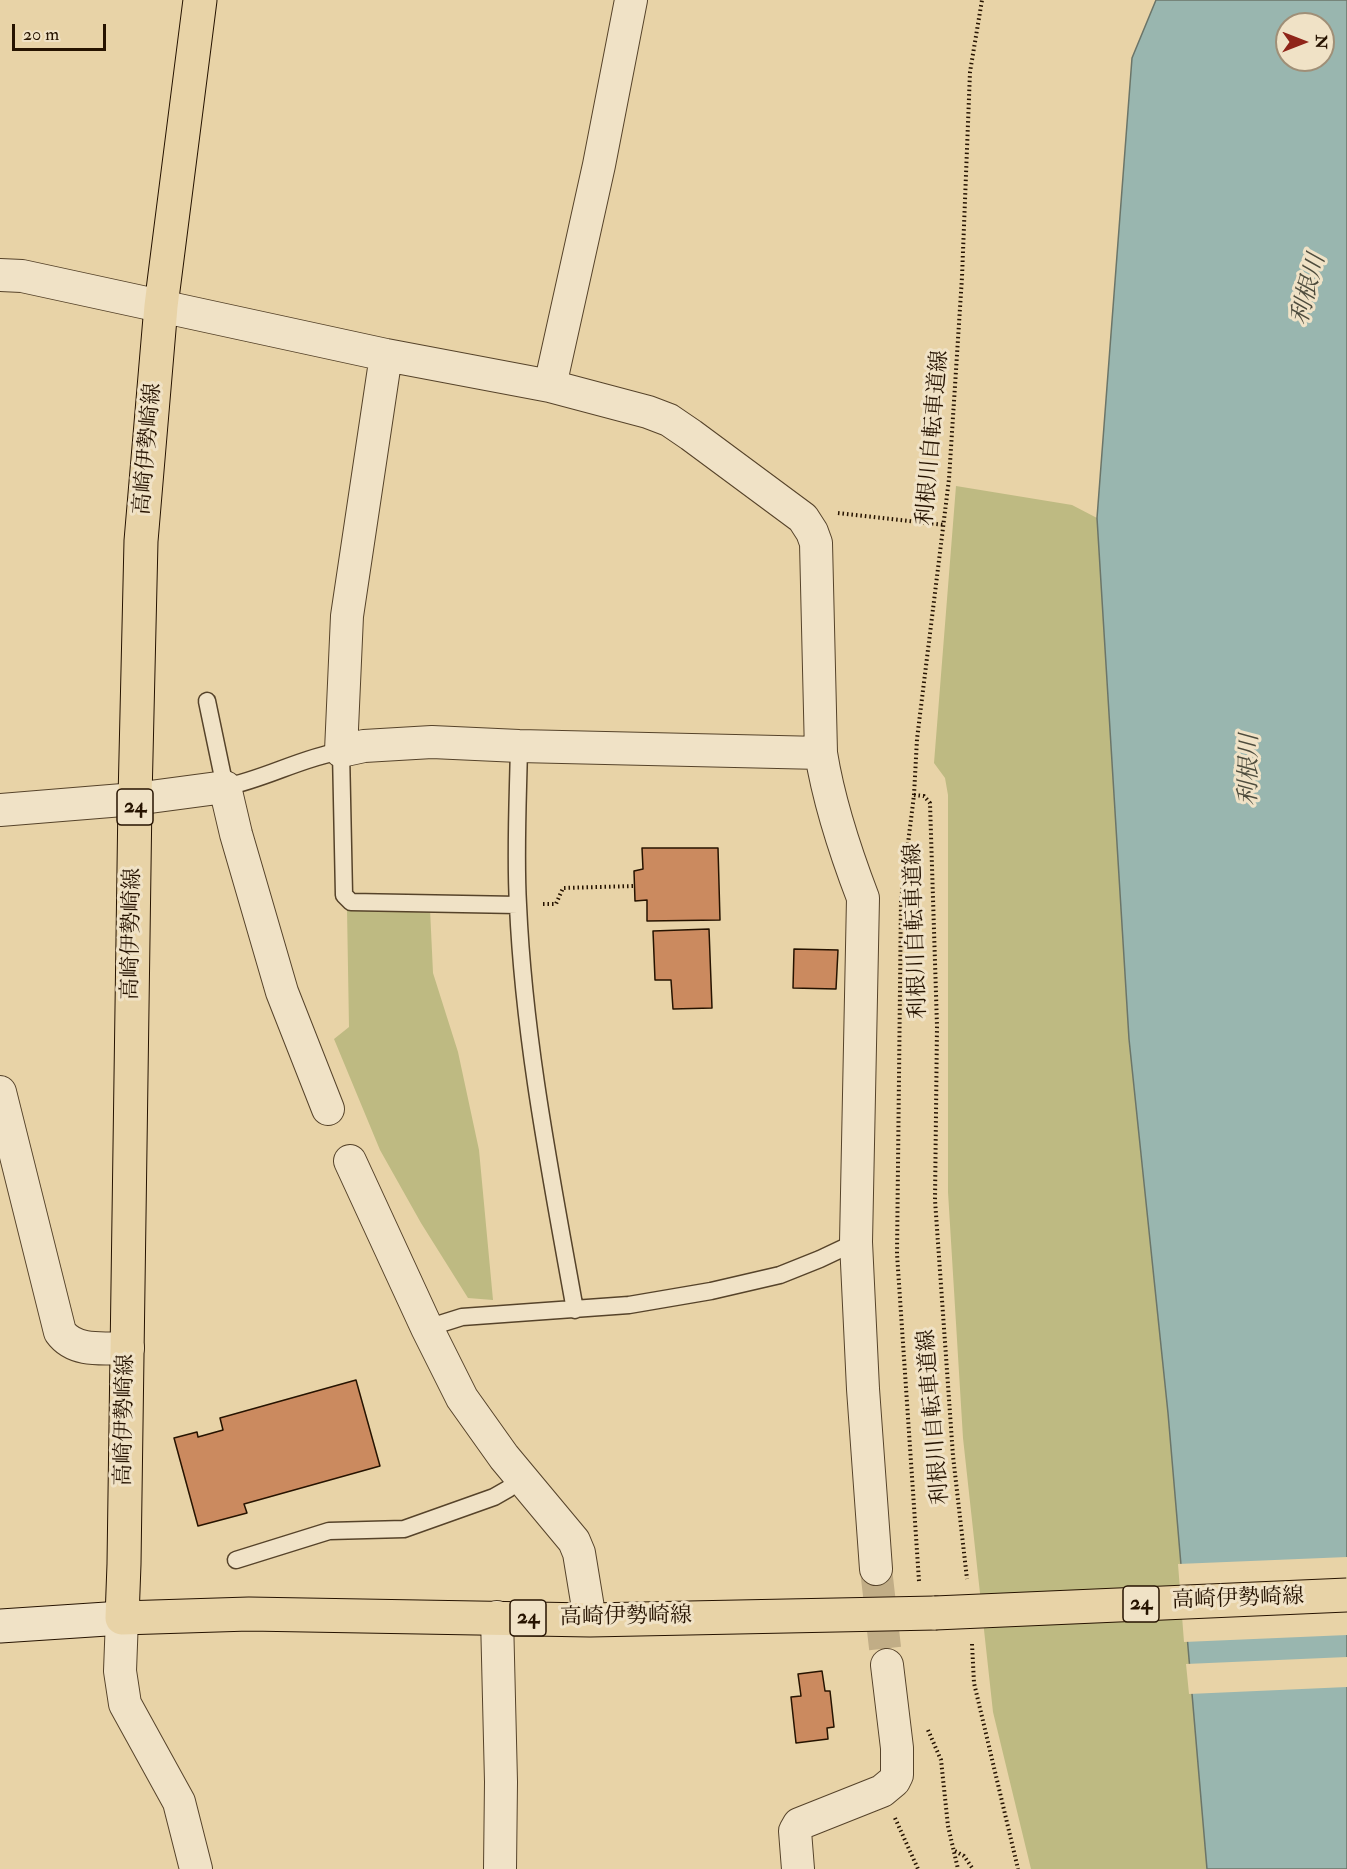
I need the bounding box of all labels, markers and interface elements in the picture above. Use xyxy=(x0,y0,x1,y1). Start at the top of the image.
scale bar xyxy=(15,12,110,50)
north arrow xyxy=(1275,12,1335,72)
text: 20 m xyxy=(23,23,59,46)
text: N xyxy=(1311,35,1331,49)
water label: 利根川 xyxy=(1287,251,1333,329)
street label: 利根川自転車道線 xyxy=(913,349,955,527)
street label: 高崎伊勢崎線 xyxy=(130,382,168,516)
water label: 利根川 xyxy=(1236,734,1266,806)
road number: 24 xyxy=(117,789,153,825)
street label: 利根川自転車道線 xyxy=(901,843,933,1019)
street label: 高崎伊勢崎線 xyxy=(119,868,147,1000)
street label: 利根川自転車道線 xyxy=(914,1328,956,1506)
street label: 高崎伊勢崎線 xyxy=(112,1354,140,1486)
street label: 高崎伊勢崎線 xyxy=(1172,1585,1304,1615)
road number: 24 xyxy=(1123,1586,1159,1622)
road number: 24 xyxy=(510,1600,546,1636)
street label: 高崎伊勢崎線 xyxy=(560,1604,692,1632)

